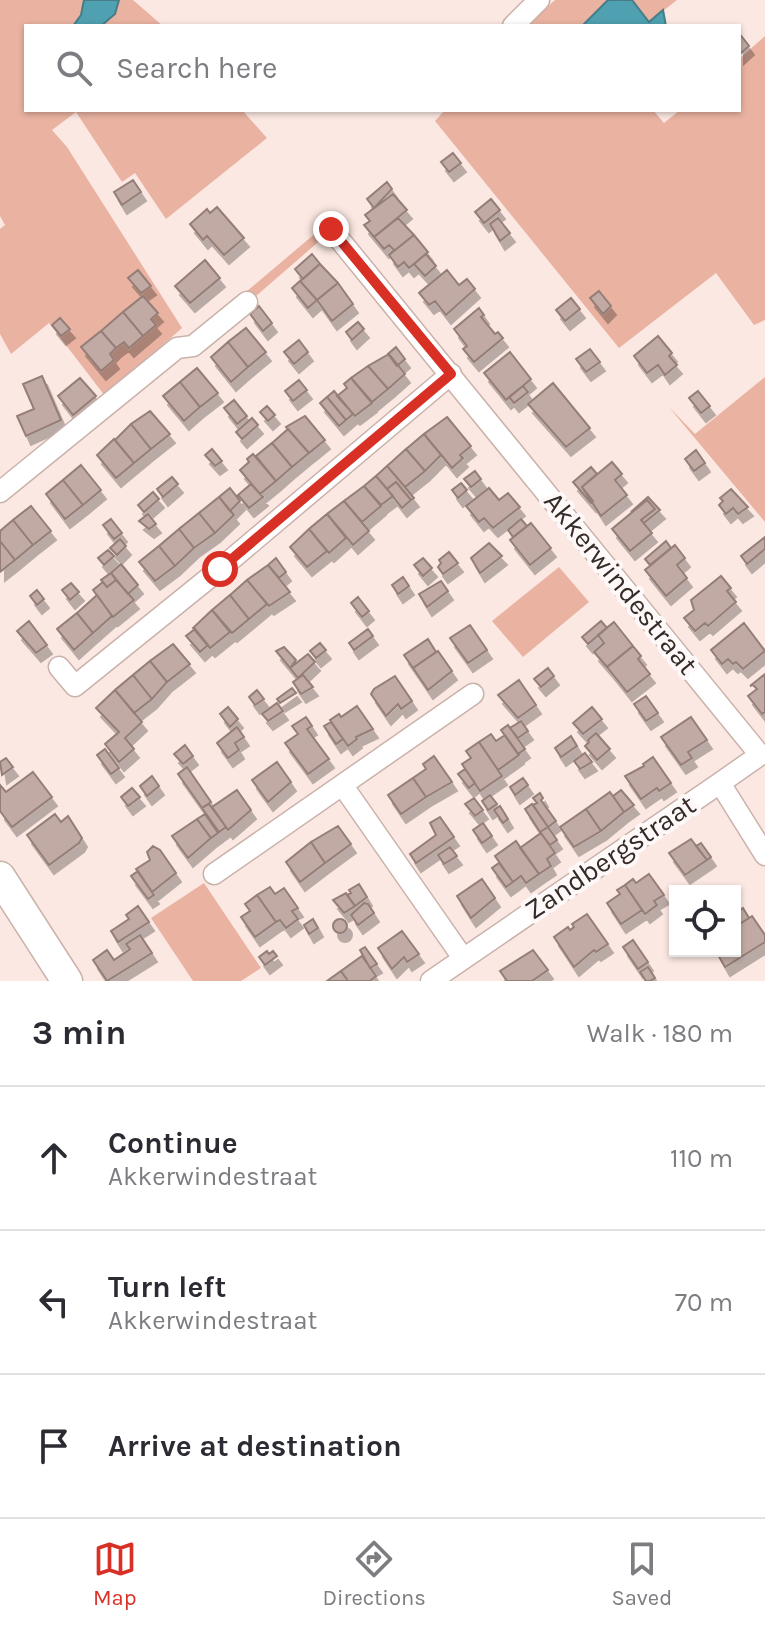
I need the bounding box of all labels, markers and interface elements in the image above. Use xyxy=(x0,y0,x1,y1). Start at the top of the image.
search box xyxy=(24,24,741,112)
icon: search xyxy=(52,46,96,90)
text: Search here xyxy=(116,50,277,86)
route end xyxy=(313,211,349,247)
street label: Akkerwindestraat xyxy=(537,485,705,681)
route start xyxy=(202,551,238,587)
street label: Zandbergstraat xyxy=(518,788,702,926)
map controls xyxy=(669,885,741,957)
button: locate xyxy=(669,885,741,957)
text: 3 min xyxy=(32,1013,126,1053)
text: Walk · 180 m xyxy=(587,1018,733,1049)
text: Continue xyxy=(108,1125,238,1161)
icon: ahead xyxy=(32,1136,76,1180)
text: 110 m xyxy=(670,1143,733,1174)
text: Akkerwindestraat xyxy=(108,1161,317,1192)
text: Turn left xyxy=(108,1269,226,1305)
icon: left xyxy=(32,1280,76,1324)
text: 70 m xyxy=(675,1287,733,1318)
text: Akkerwindestraat xyxy=(108,1305,317,1336)
icon: arrive xyxy=(32,1424,76,1468)
text: Arrive at destination xyxy=(108,1428,402,1464)
tab: Map xyxy=(93,1537,137,1611)
tab: Directions xyxy=(322,1537,426,1611)
tab: Saved xyxy=(611,1537,672,1611)

